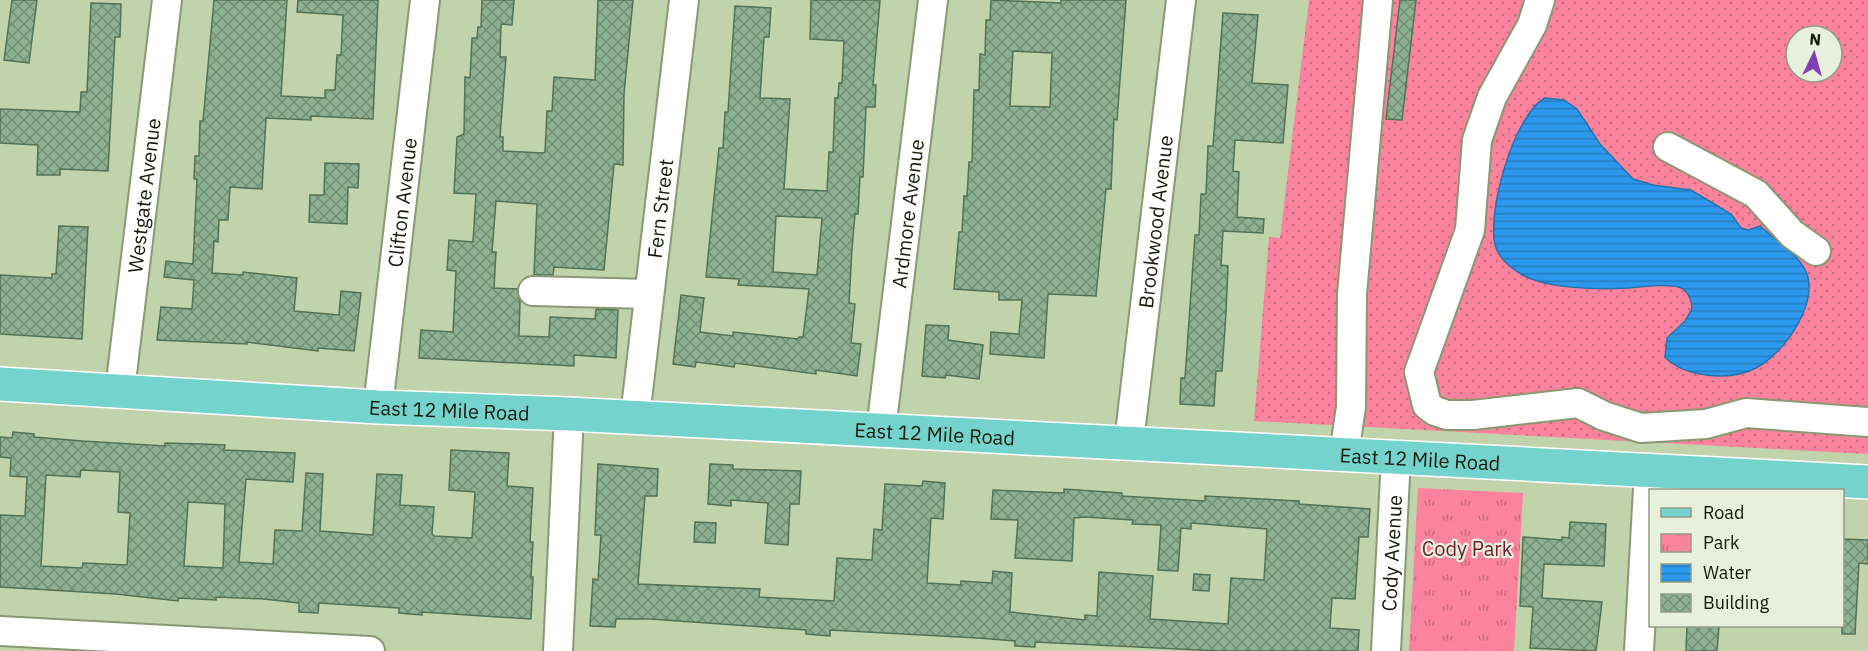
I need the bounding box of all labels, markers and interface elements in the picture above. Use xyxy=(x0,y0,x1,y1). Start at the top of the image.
north arrow xyxy=(1784,24,1844,84)
text: N xyxy=(1809,29,1822,50)
street label: Westgate Avenue xyxy=(121,117,166,274)
street label: Brookwood Avenue xyxy=(1131,133,1179,310)
street label: Clifton Avenue xyxy=(381,136,423,269)
street label: Ardmore Avenue xyxy=(885,137,930,290)
street label: Fern Street xyxy=(640,157,679,260)
street label: East 12 Mile Road xyxy=(368,393,530,426)
street label: East 12 Mile Road xyxy=(854,415,1016,451)
street label: East 12 Mile Road xyxy=(1339,441,1501,476)
legend xyxy=(1649,489,1844,627)
street label: Cody Avenue xyxy=(1375,494,1408,612)
text: Road xyxy=(1703,501,1744,524)
text: Park xyxy=(1703,531,1740,554)
park label: Cody Park xyxy=(1422,535,1513,562)
text: Water xyxy=(1703,561,1752,584)
text: Building xyxy=(1703,591,1770,614)

